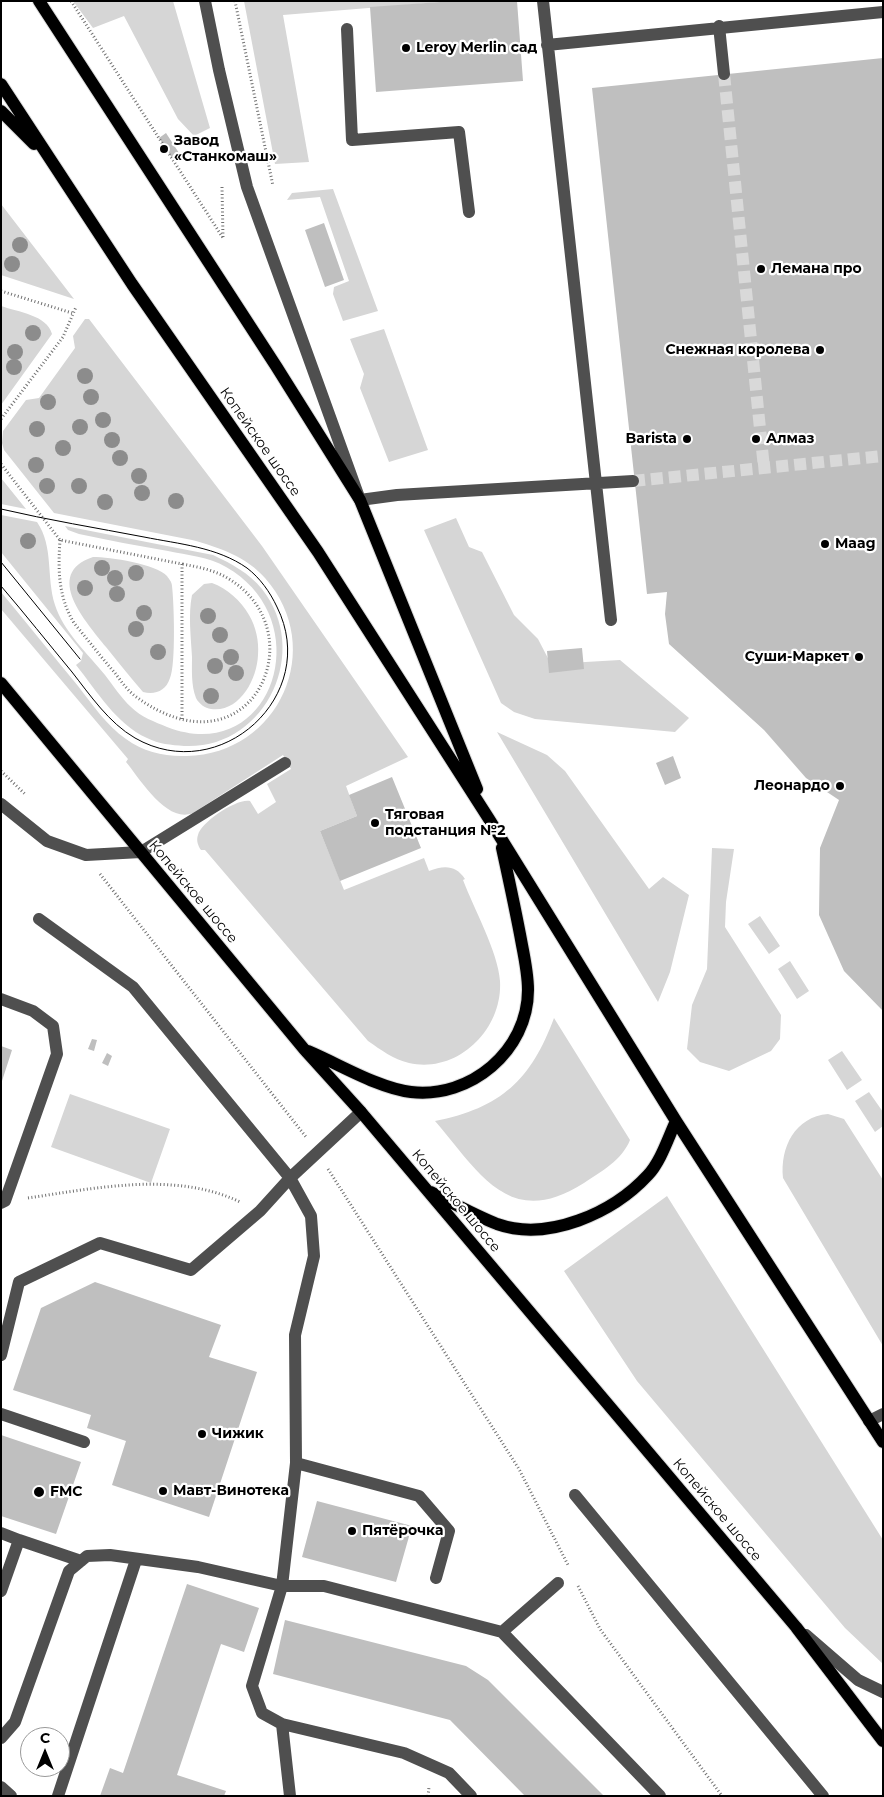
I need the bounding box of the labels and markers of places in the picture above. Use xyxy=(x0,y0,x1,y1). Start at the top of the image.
place label: Leroy Merlin сад xyxy=(416,40,537,56)
marker: Leroy Merlin сад xyxy=(400,42,412,54)
place label: Завод «Станкомаш» xyxy=(174,133,277,166)
marker: Завод «Станкомаш» xyxy=(158,143,170,155)
place label: Лемана про xyxy=(771,261,862,277)
marker: Лемана про xyxy=(755,263,767,275)
place label: Снежная королева xyxy=(665,342,810,358)
marker: Снежная королева xyxy=(814,344,826,356)
place label: Barista xyxy=(626,431,677,447)
place label: Алмаз xyxy=(766,431,814,447)
marker: Barista xyxy=(681,433,693,445)
marker: Алмаз xyxy=(750,433,762,445)
place label: Maag xyxy=(835,536,876,552)
marker: Maag xyxy=(819,538,831,550)
place label: Суши-Маркет xyxy=(745,649,849,665)
marker: Суши-Маркет xyxy=(853,651,865,663)
place label: Леонардо xyxy=(754,778,830,794)
marker: Леонардо xyxy=(834,780,846,792)
place label: Тяговая подстанция №2 xyxy=(385,807,506,840)
marker: Тяговая подстанция №2 xyxy=(369,817,381,829)
place label: Чижик xyxy=(212,1426,264,1442)
marker: Чижик xyxy=(196,1428,208,1440)
place label: Мавт-Винотека xyxy=(173,1483,289,1499)
place label: FMC xyxy=(50,1484,82,1500)
marker: FMC xyxy=(32,1485,46,1499)
marker: Мавт-Винотека xyxy=(157,1485,169,1497)
place label: Пятёрочка xyxy=(362,1523,443,1539)
marker: Пятёрочка xyxy=(346,1525,358,1537)

